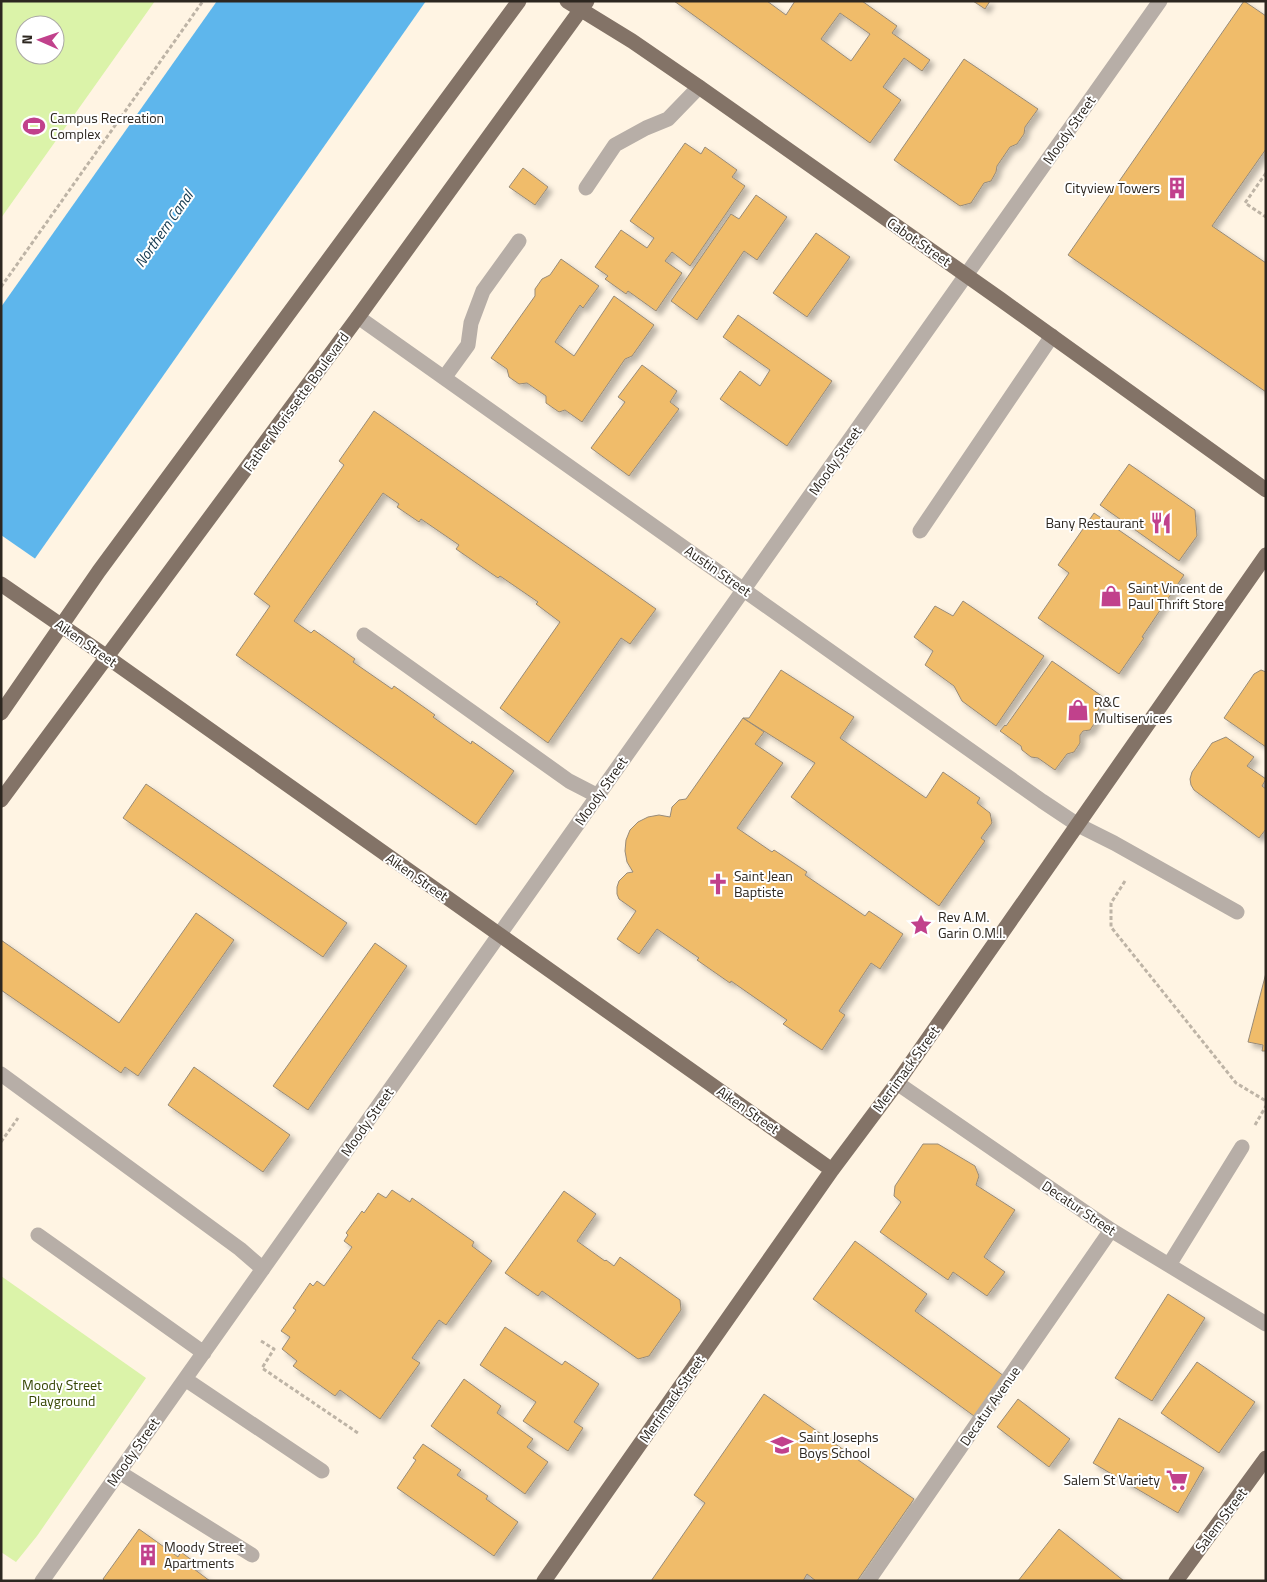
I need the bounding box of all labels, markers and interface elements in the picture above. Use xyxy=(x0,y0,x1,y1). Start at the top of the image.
north arrow xyxy=(15,15,65,65)
text: N xyxy=(16,34,37,45)
street label: Moody Street xyxy=(1037,91,1100,168)
place label: Campus Recreation Complex xyxy=(50,107,164,144)
sports icon: Campus Recreation Complex xyxy=(21,113,47,139)
building icon: Cityview Towers xyxy=(1164,175,1190,201)
place label: Cityview Towers xyxy=(1065,177,1160,198)
water label: Northern Canal xyxy=(129,184,200,272)
street label: Cabot Street xyxy=(883,212,955,271)
street label: Father Morissette Boulevard xyxy=(238,328,353,476)
street label: Moody Street xyxy=(803,422,866,499)
restaurant icon: Bany Restaurant xyxy=(1148,510,1174,536)
place label: Bany Restaurant xyxy=(1045,512,1144,533)
street label: Austin Street xyxy=(681,540,756,601)
place label: Saint Vincent de Paul Thrift Store xyxy=(1128,577,1224,614)
shop icon: Saint Vincent de Paul Thrift Store xyxy=(1098,583,1124,609)
street label: Aiken Street xyxy=(51,613,122,672)
place label: R&C Multiservices xyxy=(1094,691,1172,728)
shop icon: R&C Multiservices xyxy=(1065,697,1091,723)
street label: Moody Street xyxy=(569,752,632,829)
street label: Aiken Street xyxy=(382,847,453,906)
place label: Saint Jean Baptiste xyxy=(734,865,793,902)
church icon: Saint Jean Baptiste xyxy=(705,871,731,897)
place label: Rev A.M. Garin O.M.I. xyxy=(938,906,1006,943)
place icon: Rev A.M. Garin O.M.I. xyxy=(908,912,934,938)
street label: Merrimack Street xyxy=(867,1021,944,1116)
street label: Aiken Street xyxy=(713,1080,784,1139)
street label: Moody Street xyxy=(335,1083,398,1160)
street label: Decatur Street xyxy=(1038,1175,1121,1240)
street label: Merrimack Street xyxy=(634,1351,710,1447)
street label: Decatur Avenue xyxy=(954,1361,1025,1450)
park label: Moody Street Playground xyxy=(22,1374,102,1411)
street label: Moody Street xyxy=(101,1413,164,1490)
place label: Saint Josephs Boys School xyxy=(799,1426,879,1463)
school or university icon: Saint Josephs Boys School xyxy=(769,1432,795,1458)
supermarket icon: Salem St Variety xyxy=(1164,1467,1190,1493)
place label: Salem St Variety xyxy=(1063,1469,1160,1490)
street label: Salem Street xyxy=(1189,1483,1252,1556)
place label: Moody Street Apartments xyxy=(164,1536,244,1573)
building icon: Moody Street Apartments xyxy=(135,1542,161,1568)

